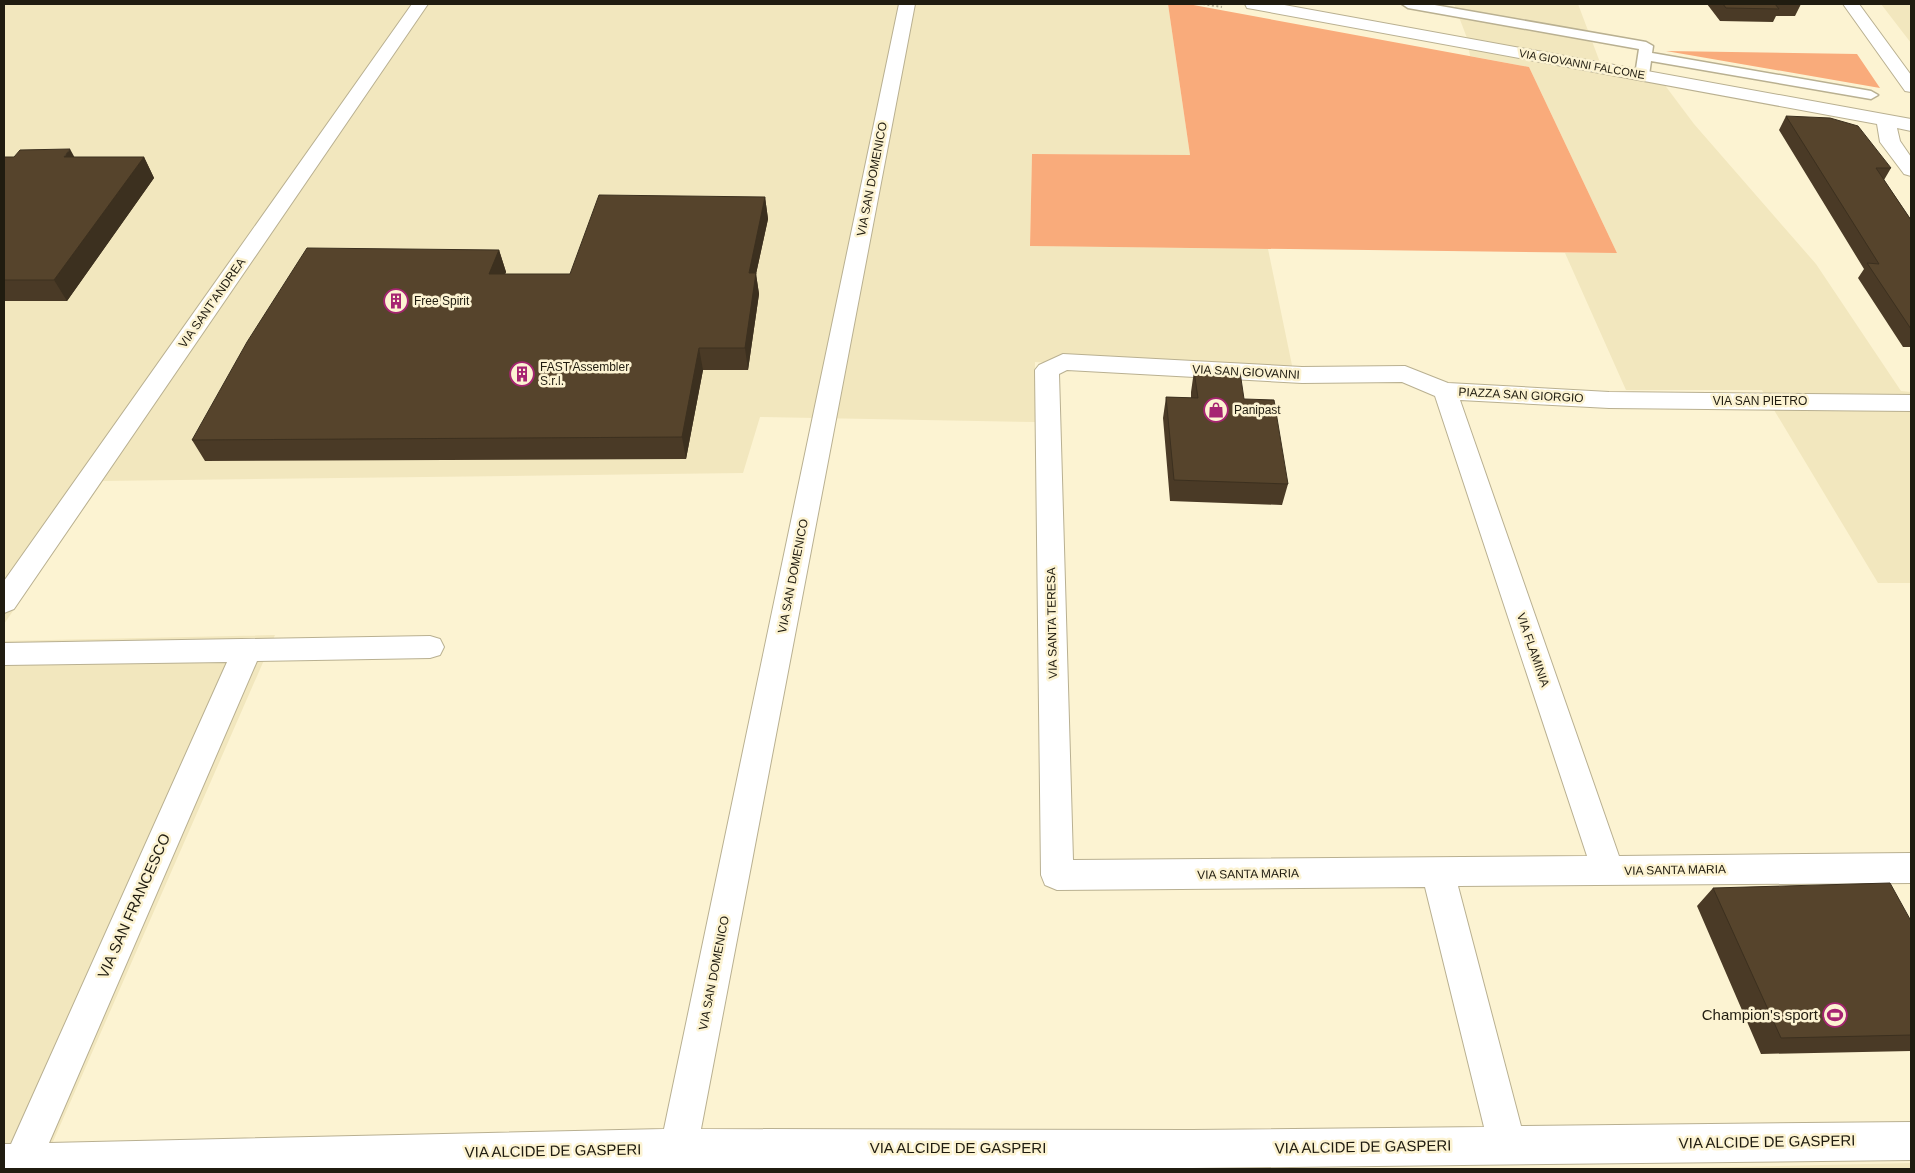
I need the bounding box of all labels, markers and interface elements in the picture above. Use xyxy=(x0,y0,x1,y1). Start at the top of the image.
street label: VIA GIOVANNI FALCONE xyxy=(1518,47,1646,81)
street label: VIA SAN DOMENICO xyxy=(854,121,890,237)
street label: VIA SANT'ANDREA xyxy=(176,255,248,351)
building icon: Free Spirit xyxy=(383,288,409,314)
place label: Free Spirit xyxy=(414,294,470,308)
place label: FAST Assembler S.r.l. xyxy=(540,360,629,388)
building icon: FAST Assembler S.r.l. xyxy=(509,361,535,387)
street label: VIA SAN GIOVANNI xyxy=(1192,362,1300,382)
street label: PIAZZA SAN GIORGIO xyxy=(1458,385,1584,405)
street label: VIA SAN PIETRO xyxy=(1713,394,1807,408)
shop icon: Panipast xyxy=(1203,397,1229,423)
place label: Panipast xyxy=(1234,403,1281,417)
street label: VIA SAN DOMENICO xyxy=(775,518,811,634)
street label: VIA SANTA TERESA xyxy=(1044,567,1060,679)
street label: VIA FLAMINIA xyxy=(1514,611,1552,689)
street label: VIA SAN FRANCESCO xyxy=(94,831,173,981)
street label: VIA SANTA MARIA xyxy=(1624,862,1726,878)
street label: VIA SANTA MARIA xyxy=(1197,866,1299,882)
street label: VIA SAN DOMENICO xyxy=(696,915,732,1031)
sports icon: Champion's sport xyxy=(1822,1002,1848,1028)
place label: Champion's sport xyxy=(1702,1006,1819,1023)
street label: VIA ALCIDE DE GASPERI xyxy=(1678,1131,1855,1152)
street label: VIA ALCIDE DE GASPERI xyxy=(1274,1136,1451,1157)
street label: VIA ALCIDE DE GASPERI xyxy=(870,1139,1046,1156)
street label: VIA ALCIDE DE GASPERI xyxy=(464,1140,641,1161)

